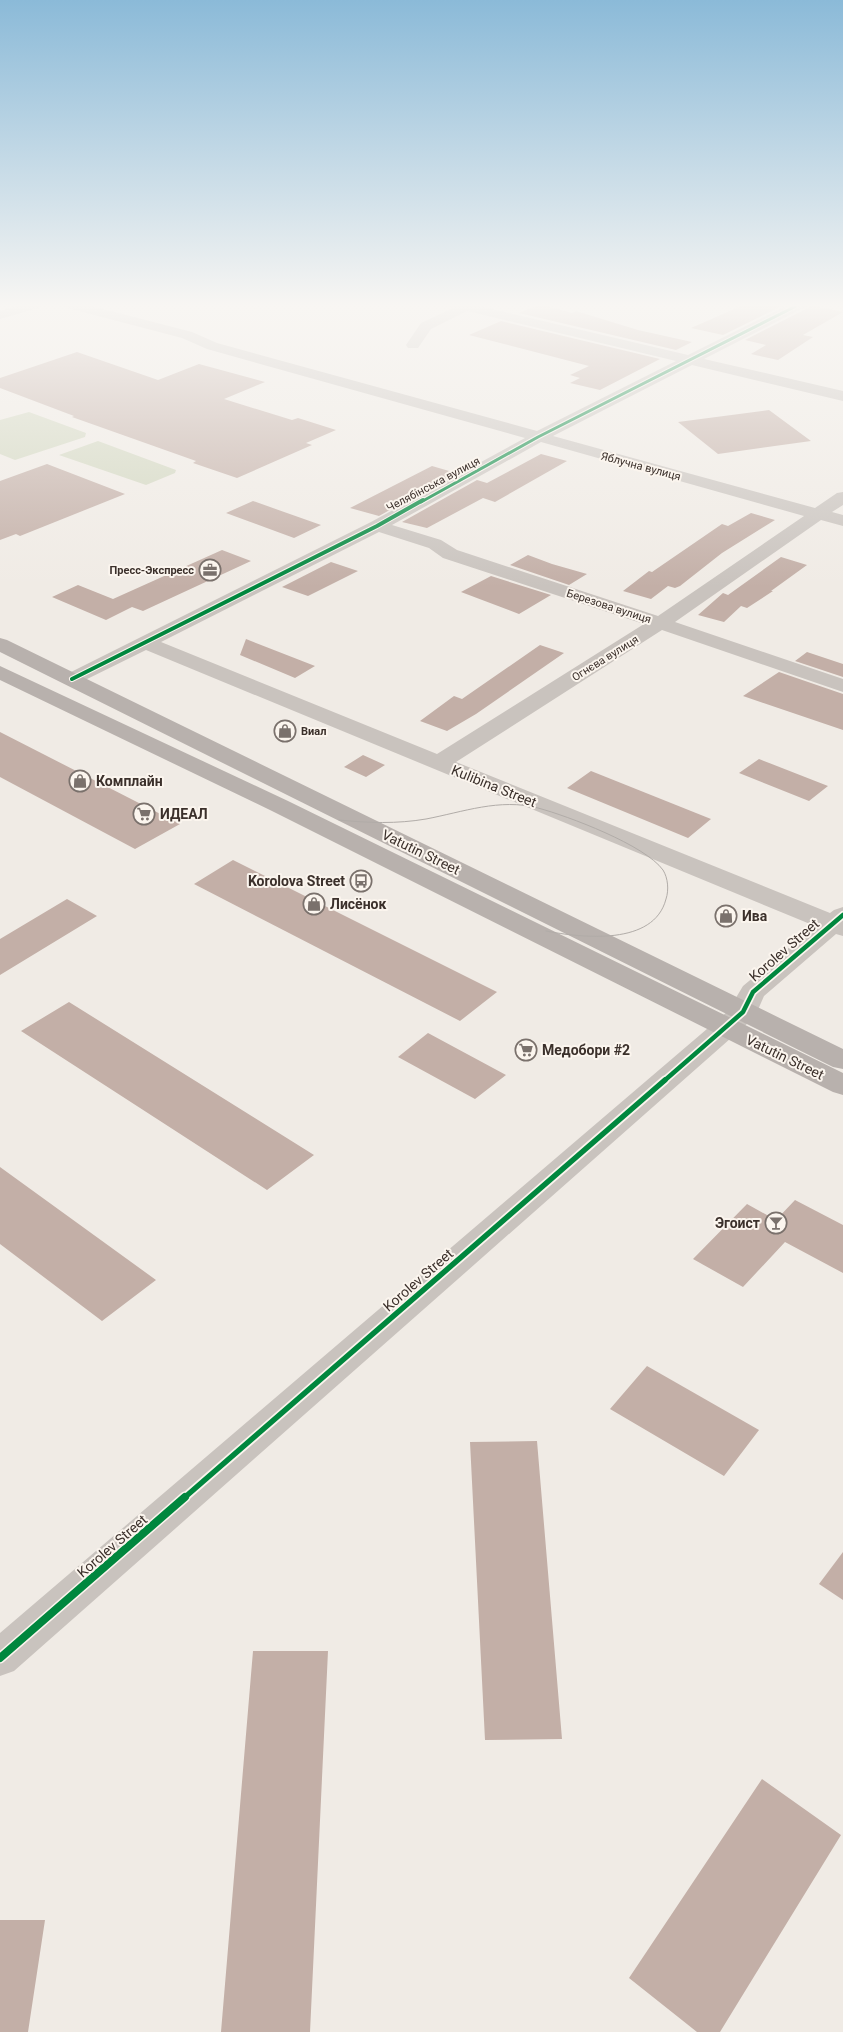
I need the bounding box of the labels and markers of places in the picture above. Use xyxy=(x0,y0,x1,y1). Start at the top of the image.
office icon: Пресс-Экспресс xyxy=(198,558,222,582)
place label: Пресс-Экспресс xyxy=(110,564,194,577)
shop icon: Виал xyxy=(273,719,297,743)
place label: Виал xyxy=(301,725,326,738)
shop icon: Комплайн xyxy=(68,769,92,793)
place label: Комплайн xyxy=(96,773,163,789)
supermarket icon: ИДЕАЛ xyxy=(132,802,156,826)
place label: ИДЕАЛ xyxy=(160,806,208,822)
bus stop icon: Korolova Street xyxy=(349,869,373,893)
place label: Korolova Street xyxy=(248,873,345,889)
shop icon: Лисёнок xyxy=(302,892,326,916)
place label: Лисёнок xyxy=(330,896,386,912)
shop icon: Ива xyxy=(714,904,738,928)
place label: Ива xyxy=(742,908,768,924)
supermarket icon: Медобори #2 xyxy=(514,1038,538,1062)
place label: Медобори #2 xyxy=(542,1042,630,1058)
bar icon: Эгоист xyxy=(764,1211,788,1235)
place label: Эгоист xyxy=(715,1215,760,1231)

